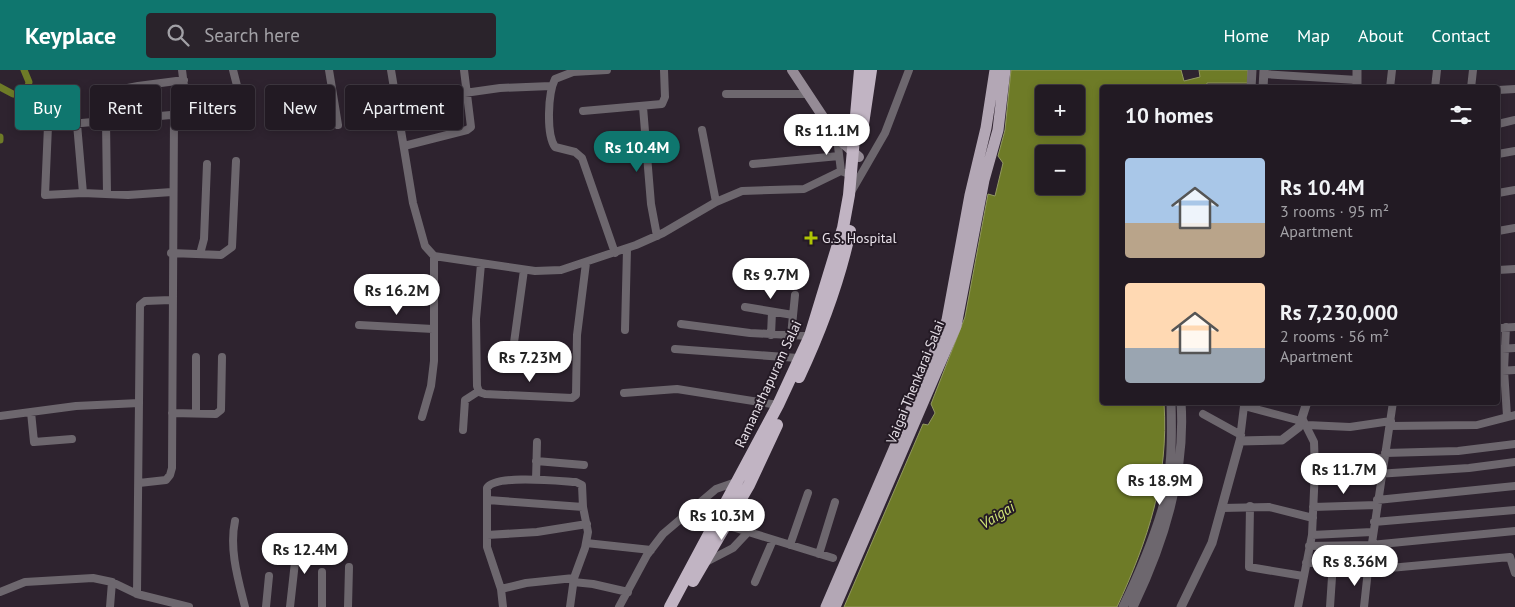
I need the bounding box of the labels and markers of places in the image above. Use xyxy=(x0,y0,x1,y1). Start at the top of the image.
pin: Rs 11.1M xyxy=(775,114,879,156)
pin: Rs 10.4M xyxy=(585,131,689,173)
place label: G.S. Hospital xyxy=(822,229,897,247)
marker: G.S. Hospital xyxy=(804,231,818,245)
pin: Rs 9.7M xyxy=(725,258,817,300)
pin: Rs 16.2M xyxy=(345,274,449,316)
pin: Rs 7.23M xyxy=(478,340,582,383)
pin: Rs 11.7M xyxy=(1292,452,1396,495)
pin: Rs 18.9M xyxy=(1108,464,1212,506)
pin: Rs 10.3M xyxy=(670,498,774,541)
pin: Rs 12.4M xyxy=(253,532,357,575)
pin: Rs 8.36M xyxy=(1303,544,1407,587)

